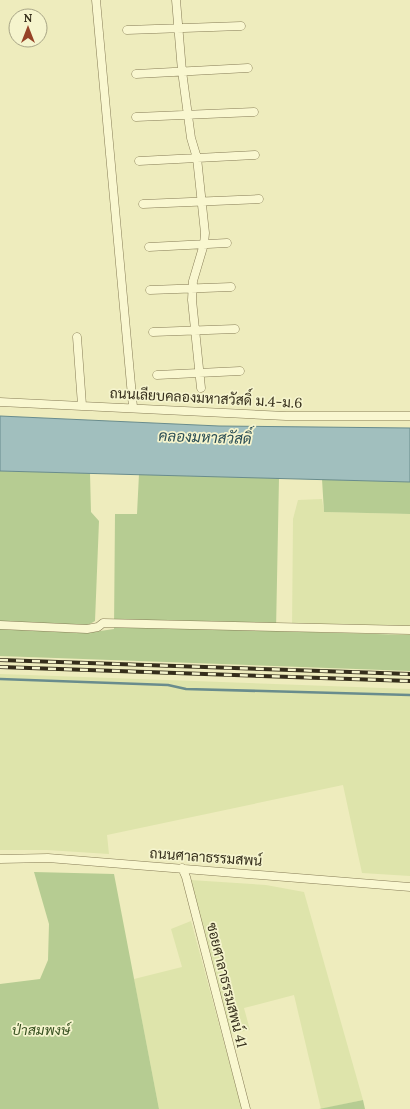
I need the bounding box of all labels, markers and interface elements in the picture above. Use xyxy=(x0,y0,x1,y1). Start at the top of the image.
north arrow xyxy=(8,8,48,48)
text: N xyxy=(24,11,33,25)
street label: ถนนเลียบคลองมหาสวัสดิ์ ม.4-ม.6 xyxy=(109,381,303,412)
water label: คลองมหาสวัสดิ์ xyxy=(158,421,255,448)
street label: ถนนศาลาธรรมสพน์ xyxy=(149,844,263,870)
street label: ซอยศาลาธรรมสพน์ 41 xyxy=(203,921,251,1049)
park label: ป่าสมพงษ์ xyxy=(12,1021,72,1039)

